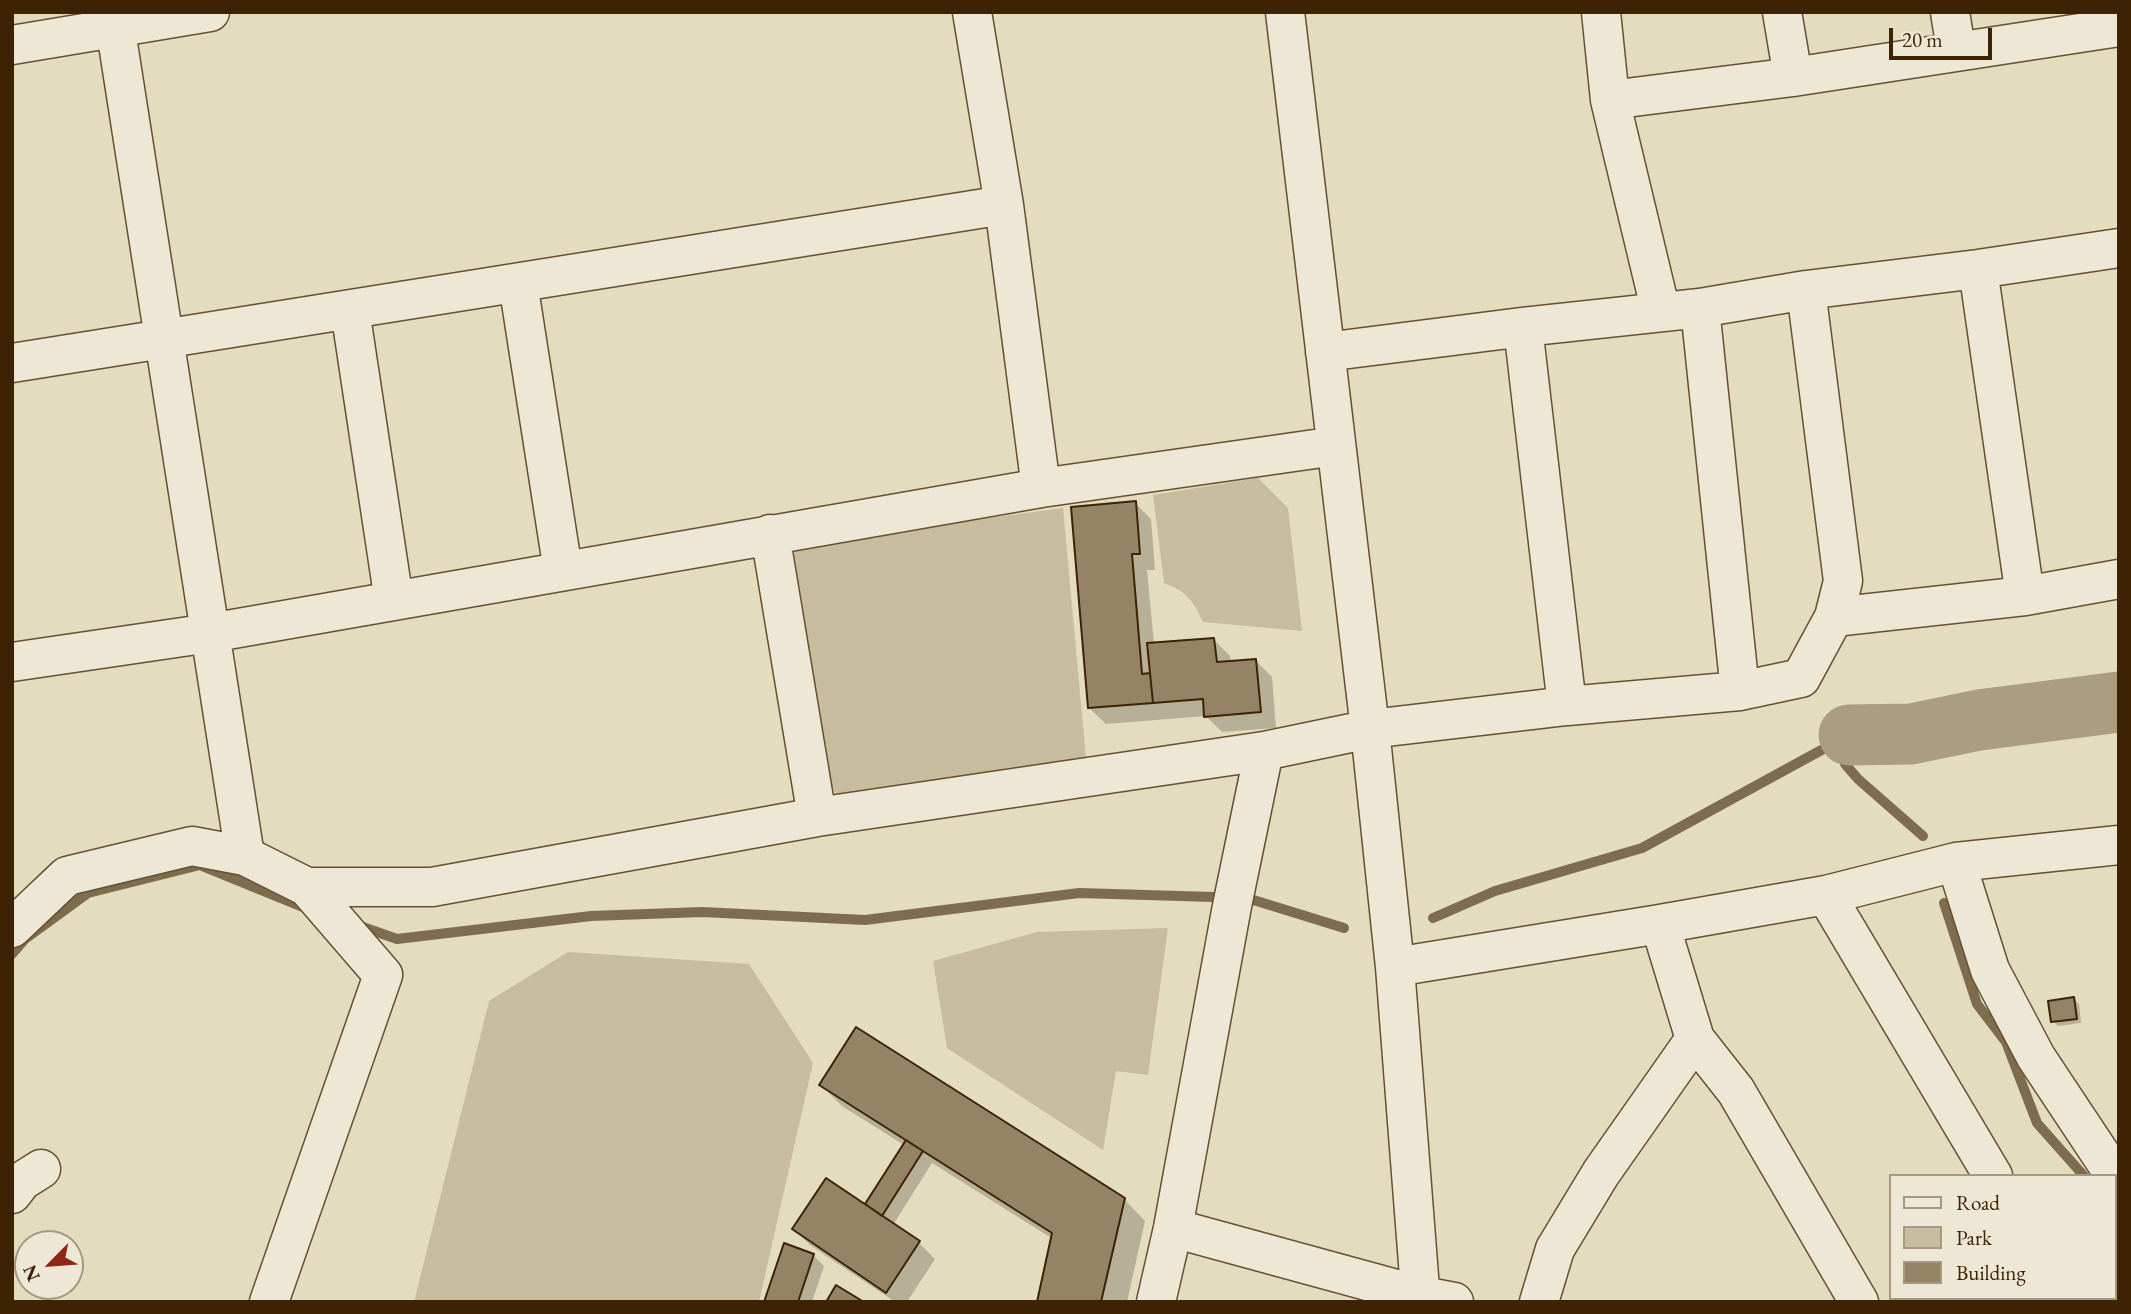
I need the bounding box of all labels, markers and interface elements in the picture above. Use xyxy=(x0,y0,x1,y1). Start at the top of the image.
scale bar xyxy=(1893,14,1996,58)
text: 20 m xyxy=(1902,26,1943,53)
legend xyxy=(1890,1174,2117,1300)
text: Road xyxy=(1956,1189,2000,1216)
text: Park xyxy=(1956,1224,1992,1251)
north arrow xyxy=(14,1230,84,1300)
text: Building xyxy=(1956,1259,2026,1286)
text: N xyxy=(17,1261,46,1285)

